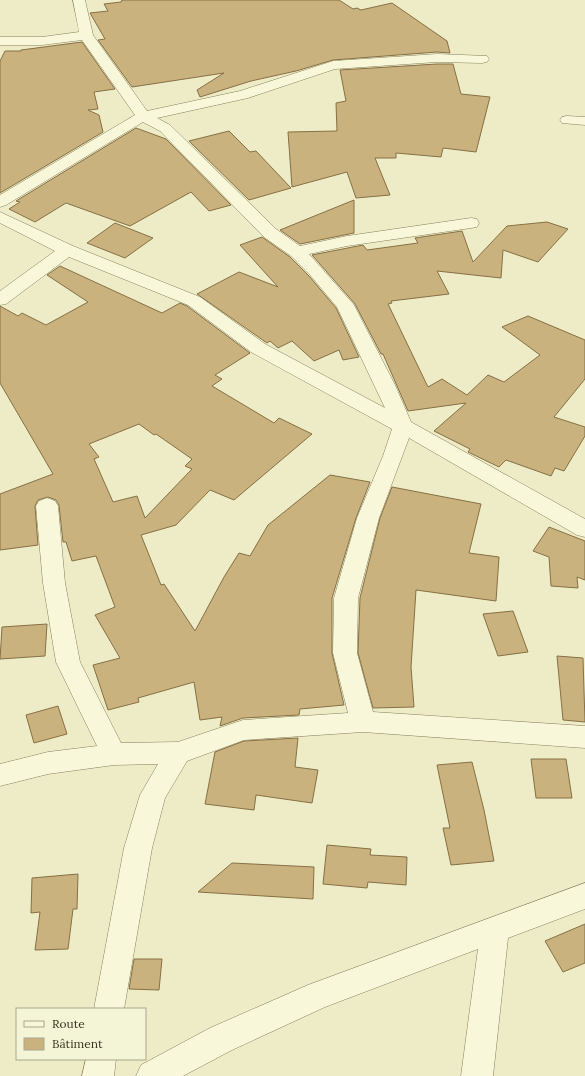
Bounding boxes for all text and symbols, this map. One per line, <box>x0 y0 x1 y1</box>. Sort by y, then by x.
legend <box>16 1008 146 1060</box>
text: Route <box>52 1016 85 1031</box>
text: Bâtiment <box>52 1036 103 1051</box>

